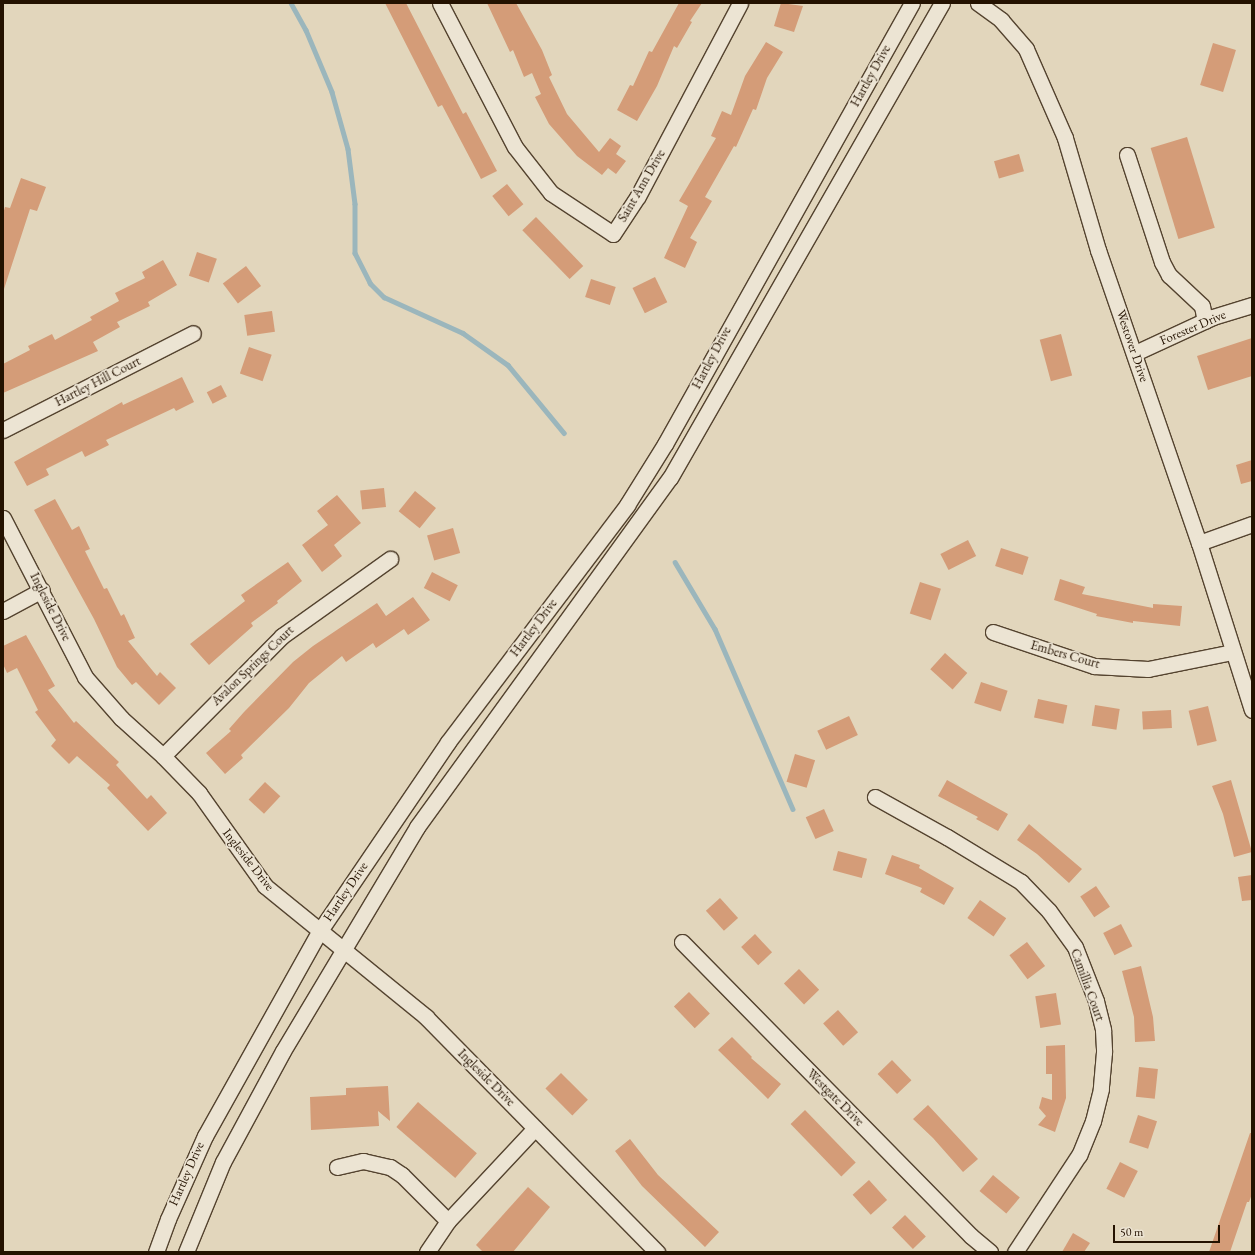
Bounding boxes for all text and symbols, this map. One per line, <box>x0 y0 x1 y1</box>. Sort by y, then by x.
street label: Hartley Drive <box>848 42 894 110</box>
street label: Saint Ann Drive <box>615 147 669 225</box>
street label: Forester Drive <box>1158 307 1228 349</box>
street label: Westover Drive <box>1112 308 1152 384</box>
street label: Hartley Drive <box>689 324 735 392</box>
street label: Hartley Hill Court <box>53 354 143 410</box>
street label: Ingleside Drive <box>26 570 74 644</box>
street label: Hartley Drive <box>507 596 561 660</box>
street label: Avalon Springs Court <box>209 623 297 709</box>
street label: Embers Court <box>1029 638 1101 672</box>
street label: Ingleside Drive <box>219 826 277 894</box>
street label: Hartley Drive <box>320 859 372 925</box>
street label: Camillia Court <box>1067 947 1107 1023</box>
street label: Ingleside Drive <box>454 1046 518 1110</box>
street label: Westgate Drive <box>803 1066 867 1130</box>
street label: Hartley Drive <box>166 1140 208 1208</box>
scale bar <box>1115 1217 1222 1243</box>
text: 50 m <box>1120 1224 1143 1240</box>

